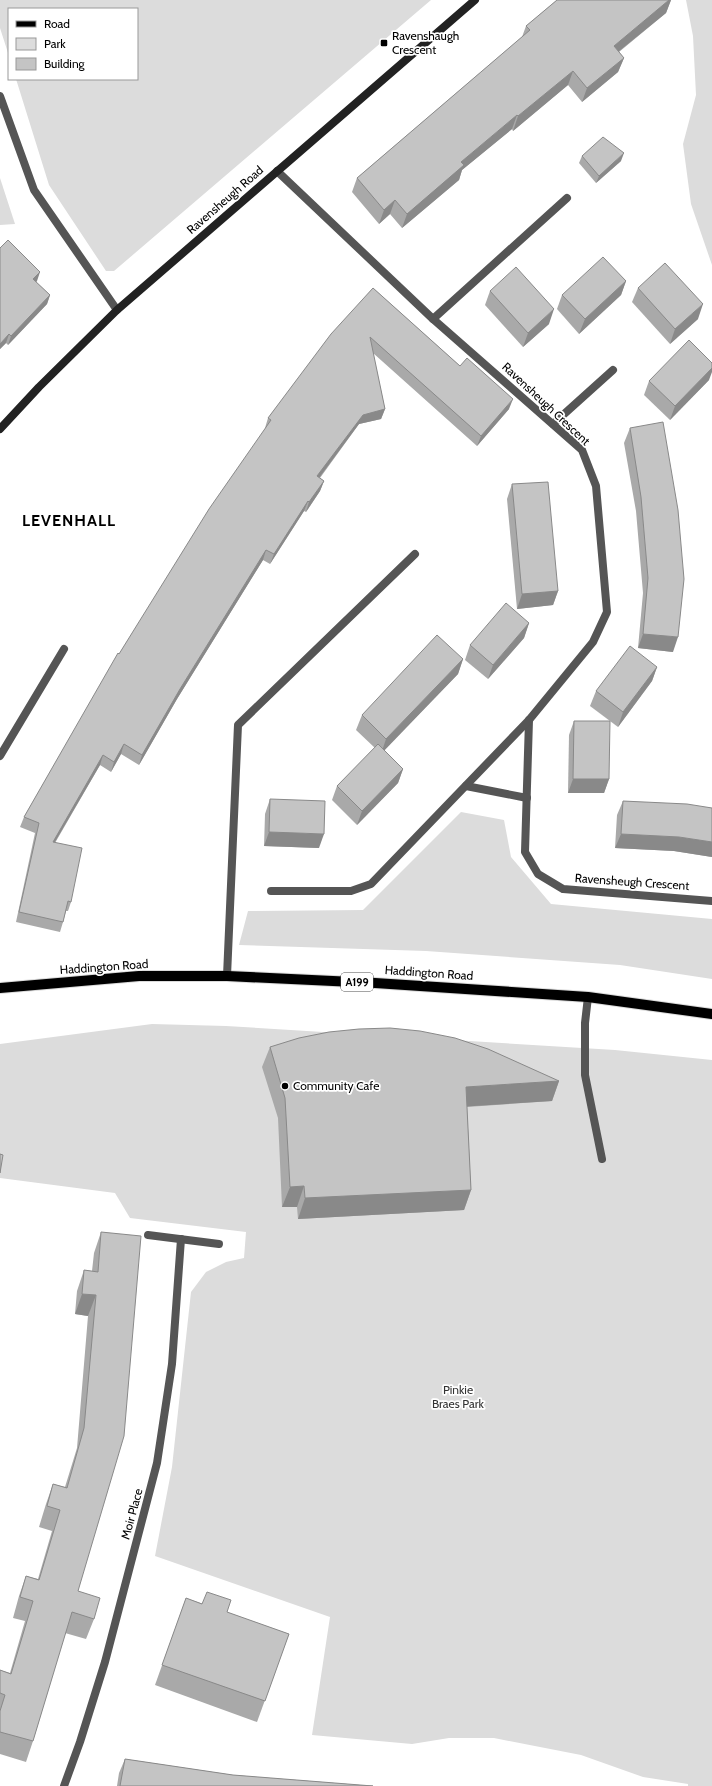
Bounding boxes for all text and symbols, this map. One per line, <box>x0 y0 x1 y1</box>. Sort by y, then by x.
legend <box>8 8 138 80</box>
text: Road <box>44 16 70 31</box>
place label: Ravenshaugh Crescent <box>392 28 459 57</box>
text: Park <box>44 36 66 51</box>
marker: Ravenshaugh Crescent <box>379 38 389 48</box>
text: Building <box>44 56 86 71</box>
street label: Ravensheugh Road <box>183 162 266 237</box>
street label: Ravensheugh Crescent <box>499 359 593 448</box>
district label: LEVENHALL <box>22 511 116 530</box>
street label: Ravensheugh Crescent <box>574 870 690 893</box>
street label: Haddington Road <box>59 956 149 977</box>
street label: Haddington Road <box>384 962 474 983</box>
road number: A199 <box>341 973 373 991</box>
place label: Community Cafe <box>293 1078 379 1093</box>
marker: Community Cafe <box>280 1081 290 1091</box>
park label: Pinkie Braes Park <box>432 1382 485 1411</box>
street label: Moir Place <box>118 1487 146 1541</box>

